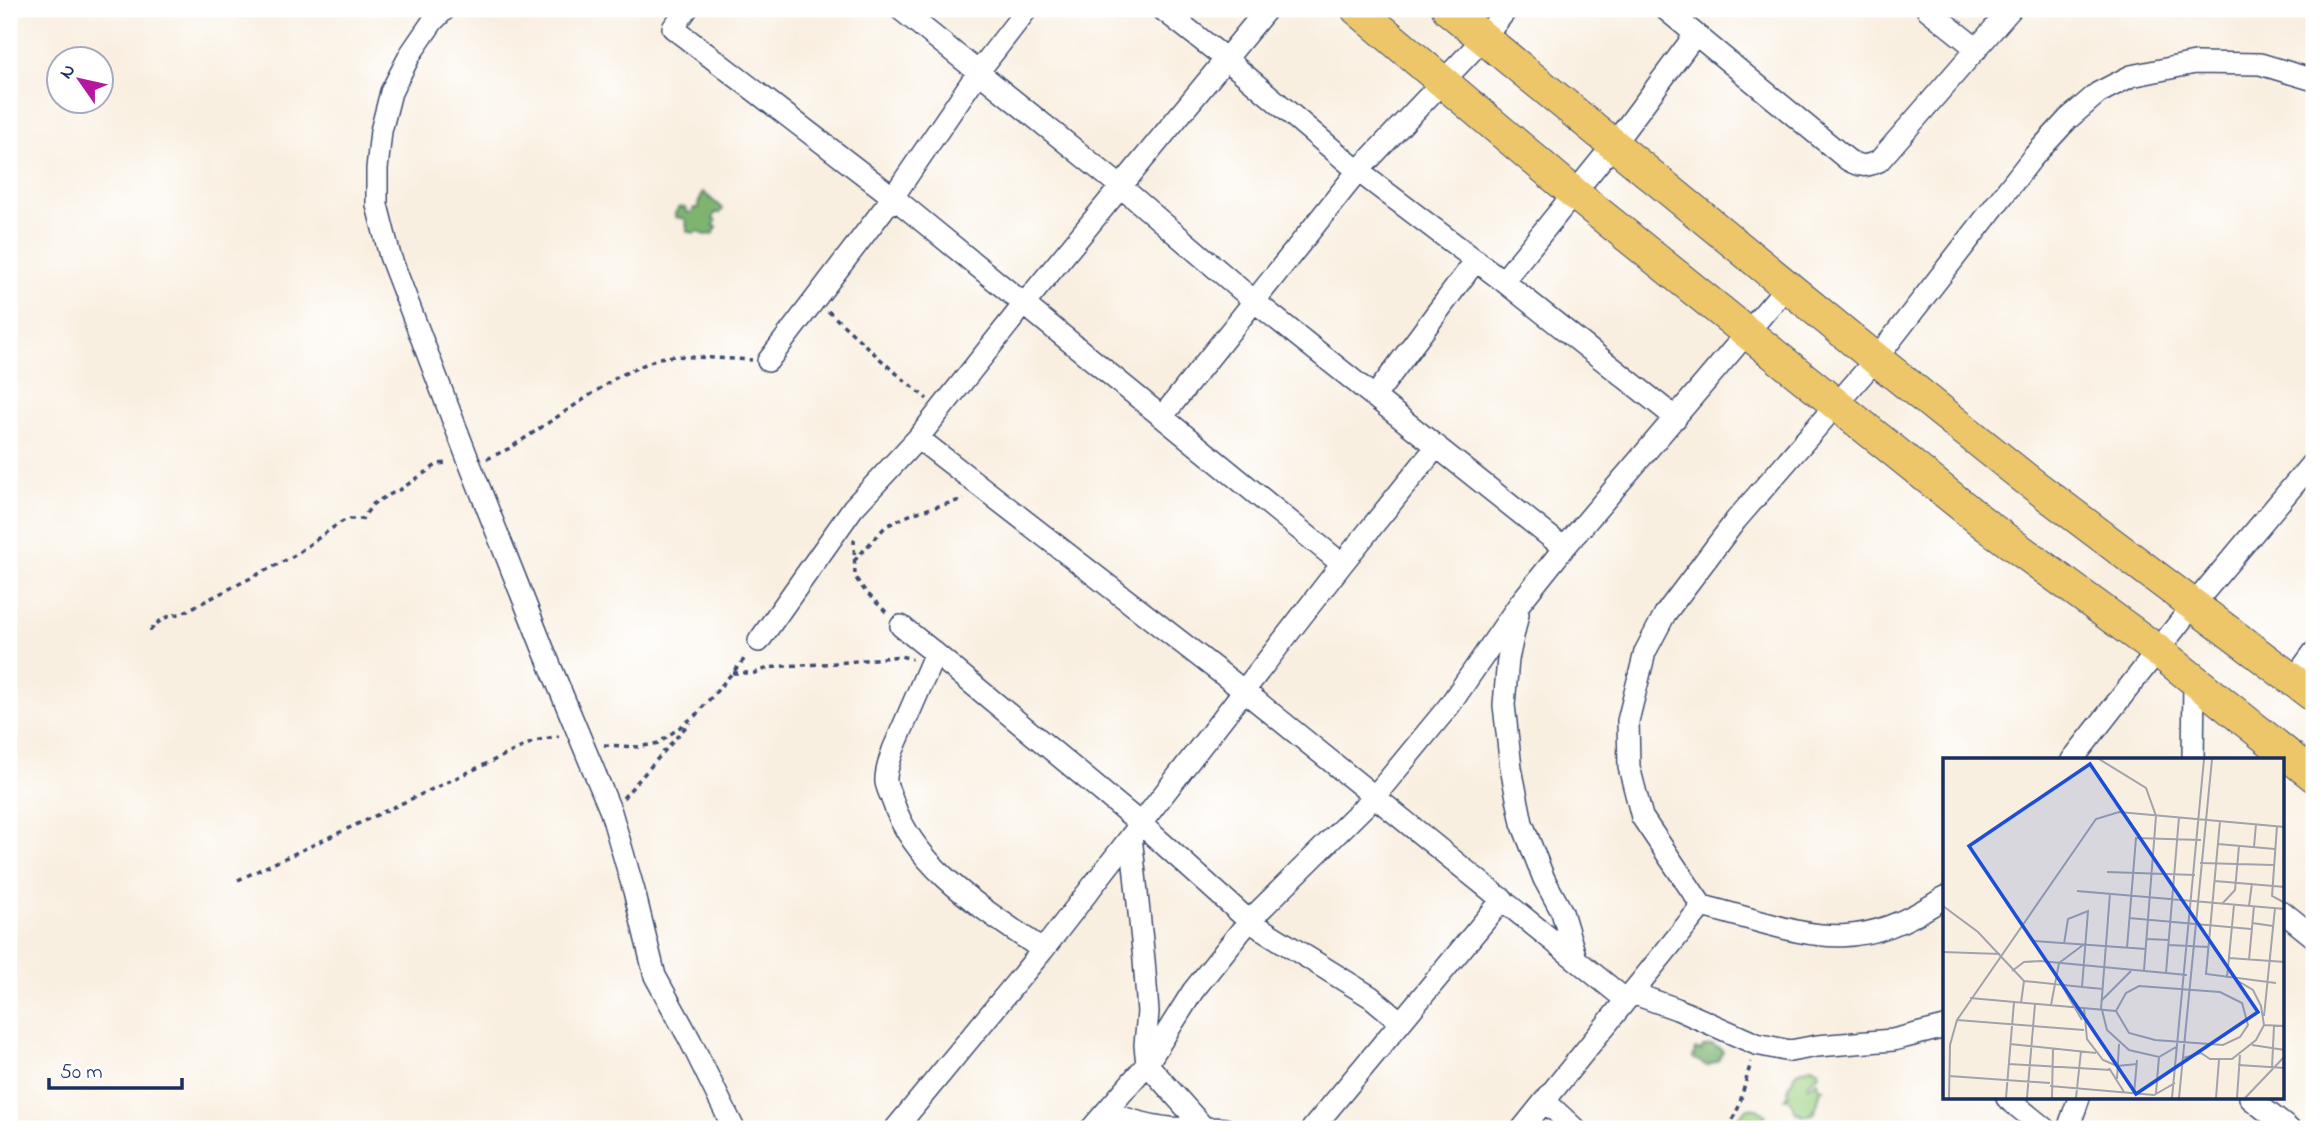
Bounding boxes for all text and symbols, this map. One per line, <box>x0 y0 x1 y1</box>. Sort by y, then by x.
north arrow <box>46 46 116 116</box>
text: N <box>53 59 83 85</box>
inset map <box>1943 758 2284 1100</box>
scale bar <box>49 1047 182 1091</box>
text: 50 m <box>60 1058 103 1088</box>

